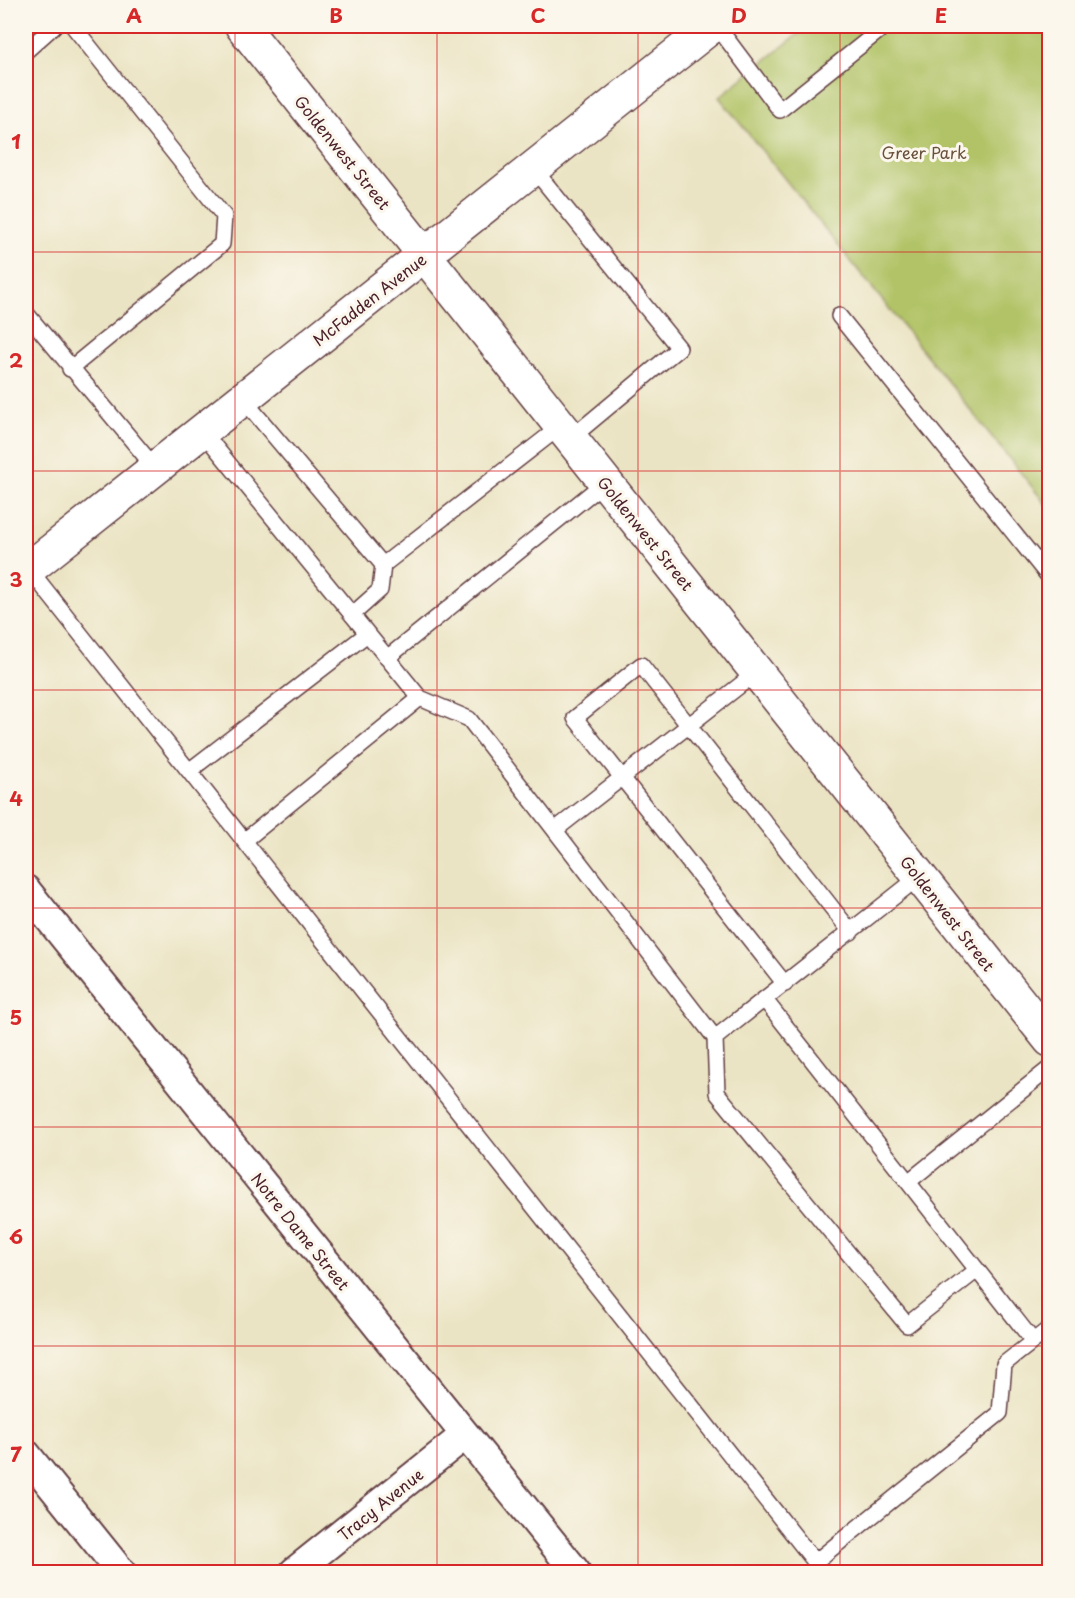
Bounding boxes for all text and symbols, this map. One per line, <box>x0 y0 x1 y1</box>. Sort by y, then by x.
text: A <box>126 0 142 30</box>
text: B <box>329 0 343 30</box>
text: C <box>530 0 546 30</box>
text: D <box>731 0 747 30</box>
text: E <box>935 0 947 30</box>
street label: Goldenwest Street <box>289 90 397 215</box>
text: 1 <box>11 126 21 156</box>
park label: Greer Park <box>881 140 967 164</box>
street label: McFadden Avenue <box>307 247 431 351</box>
text: 2 <box>9 345 23 375</box>
street label: Goldenwest Street <box>592 471 700 596</box>
text: 3 <box>9 564 23 594</box>
text: 4 <box>9 783 23 813</box>
street label: Goldenwest Street <box>895 850 1001 976</box>
text: 5 <box>10 1002 22 1032</box>
street label: Notre Dame Street <box>246 1167 356 1295</box>
text: 6 <box>9 1221 23 1251</box>
text: 7 <box>10 1439 22 1469</box>
street label: Tracy Avenue <box>332 1462 428 1546</box>

